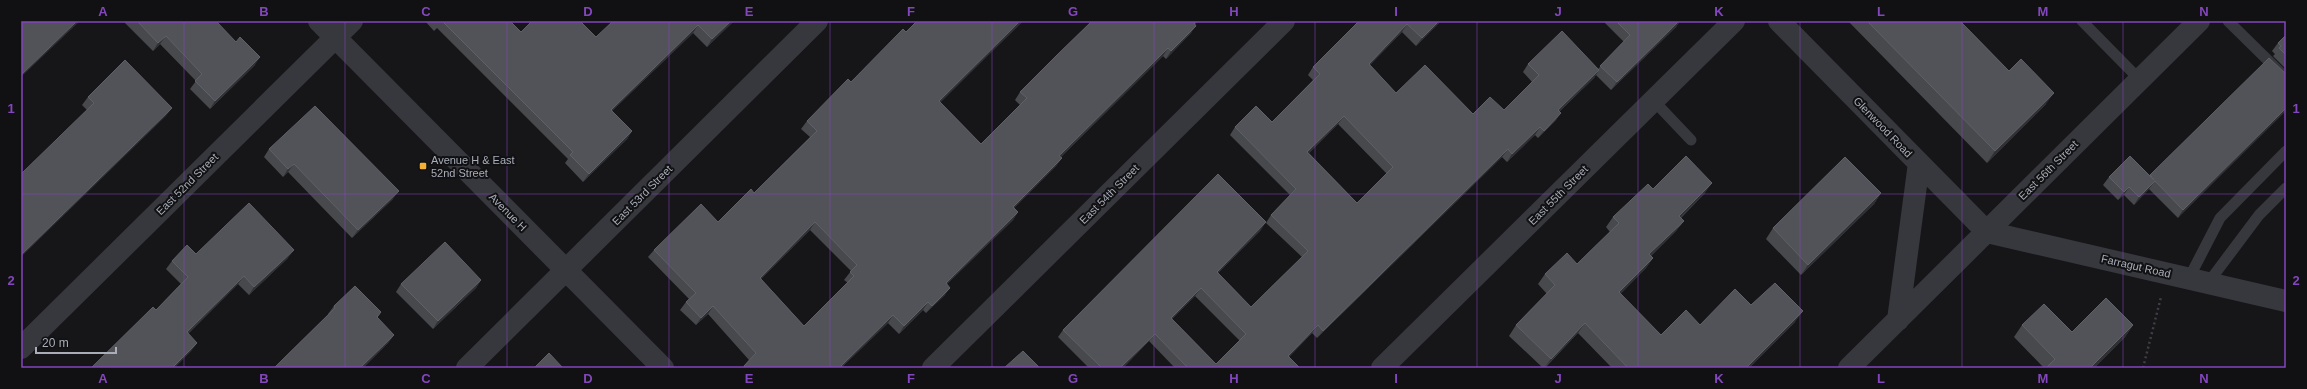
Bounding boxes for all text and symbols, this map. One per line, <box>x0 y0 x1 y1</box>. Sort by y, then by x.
text: A <box>98 4 108 19</box>
text: B <box>259 4 269 19</box>
text: C <box>421 4 431 19</box>
text: D <box>583 4 593 19</box>
text: E <box>745 4 754 19</box>
text: F <box>907 4 915 19</box>
text: G <box>1068 4 1078 19</box>
text: H <box>1229 4 1239 19</box>
text: I <box>1394 4 1398 19</box>
text: J <box>1554 4 1562 19</box>
text: K <box>1714 4 1724 19</box>
text: L <box>1877 4 1885 19</box>
text: M <box>2038 4 2048 19</box>
text: N <box>2199 4 2209 19</box>
street label: Glenwood Road <box>1851 94 1915 160</box>
text: 1 <box>7 101 15 116</box>
text: 1 <box>2292 101 2300 116</box>
street label: East 56th Street <box>2016 138 2080 202</box>
street label: East 52nd Street <box>154 151 220 217</box>
place label: Avenue H & East 52nd Street <box>431 154 515 179</box>
marker: Avenue H & East 52nd Street <box>418 161 428 171</box>
street label: East 54th Street <box>1077 162 1141 226</box>
street label: East 53rd Street <box>610 163 674 227</box>
street label: East 55th Street <box>1526 163 1590 227</box>
street label: Avenue H <box>487 191 529 233</box>
street label: Farragut Road <box>2100 252 2172 280</box>
text: 2 <box>7 273 15 288</box>
text: 2 <box>2292 273 2300 288</box>
scale bar <box>36 329 116 355</box>
text: 20 m <box>42 336 69 350</box>
text: A <box>98 371 108 386</box>
text: B <box>259 371 269 386</box>
text: C <box>421 371 431 386</box>
text: D <box>583 371 593 386</box>
text: E <box>745 371 754 386</box>
text: F <box>907 371 915 386</box>
text: G <box>1068 371 1078 386</box>
text: H <box>1229 371 1239 386</box>
text: I <box>1394 371 1398 386</box>
text: J <box>1554 371 1562 386</box>
text: K <box>1714 371 1724 386</box>
text: L <box>1877 371 1885 386</box>
text: M <box>2038 371 2048 386</box>
text: N <box>2199 371 2209 386</box>

